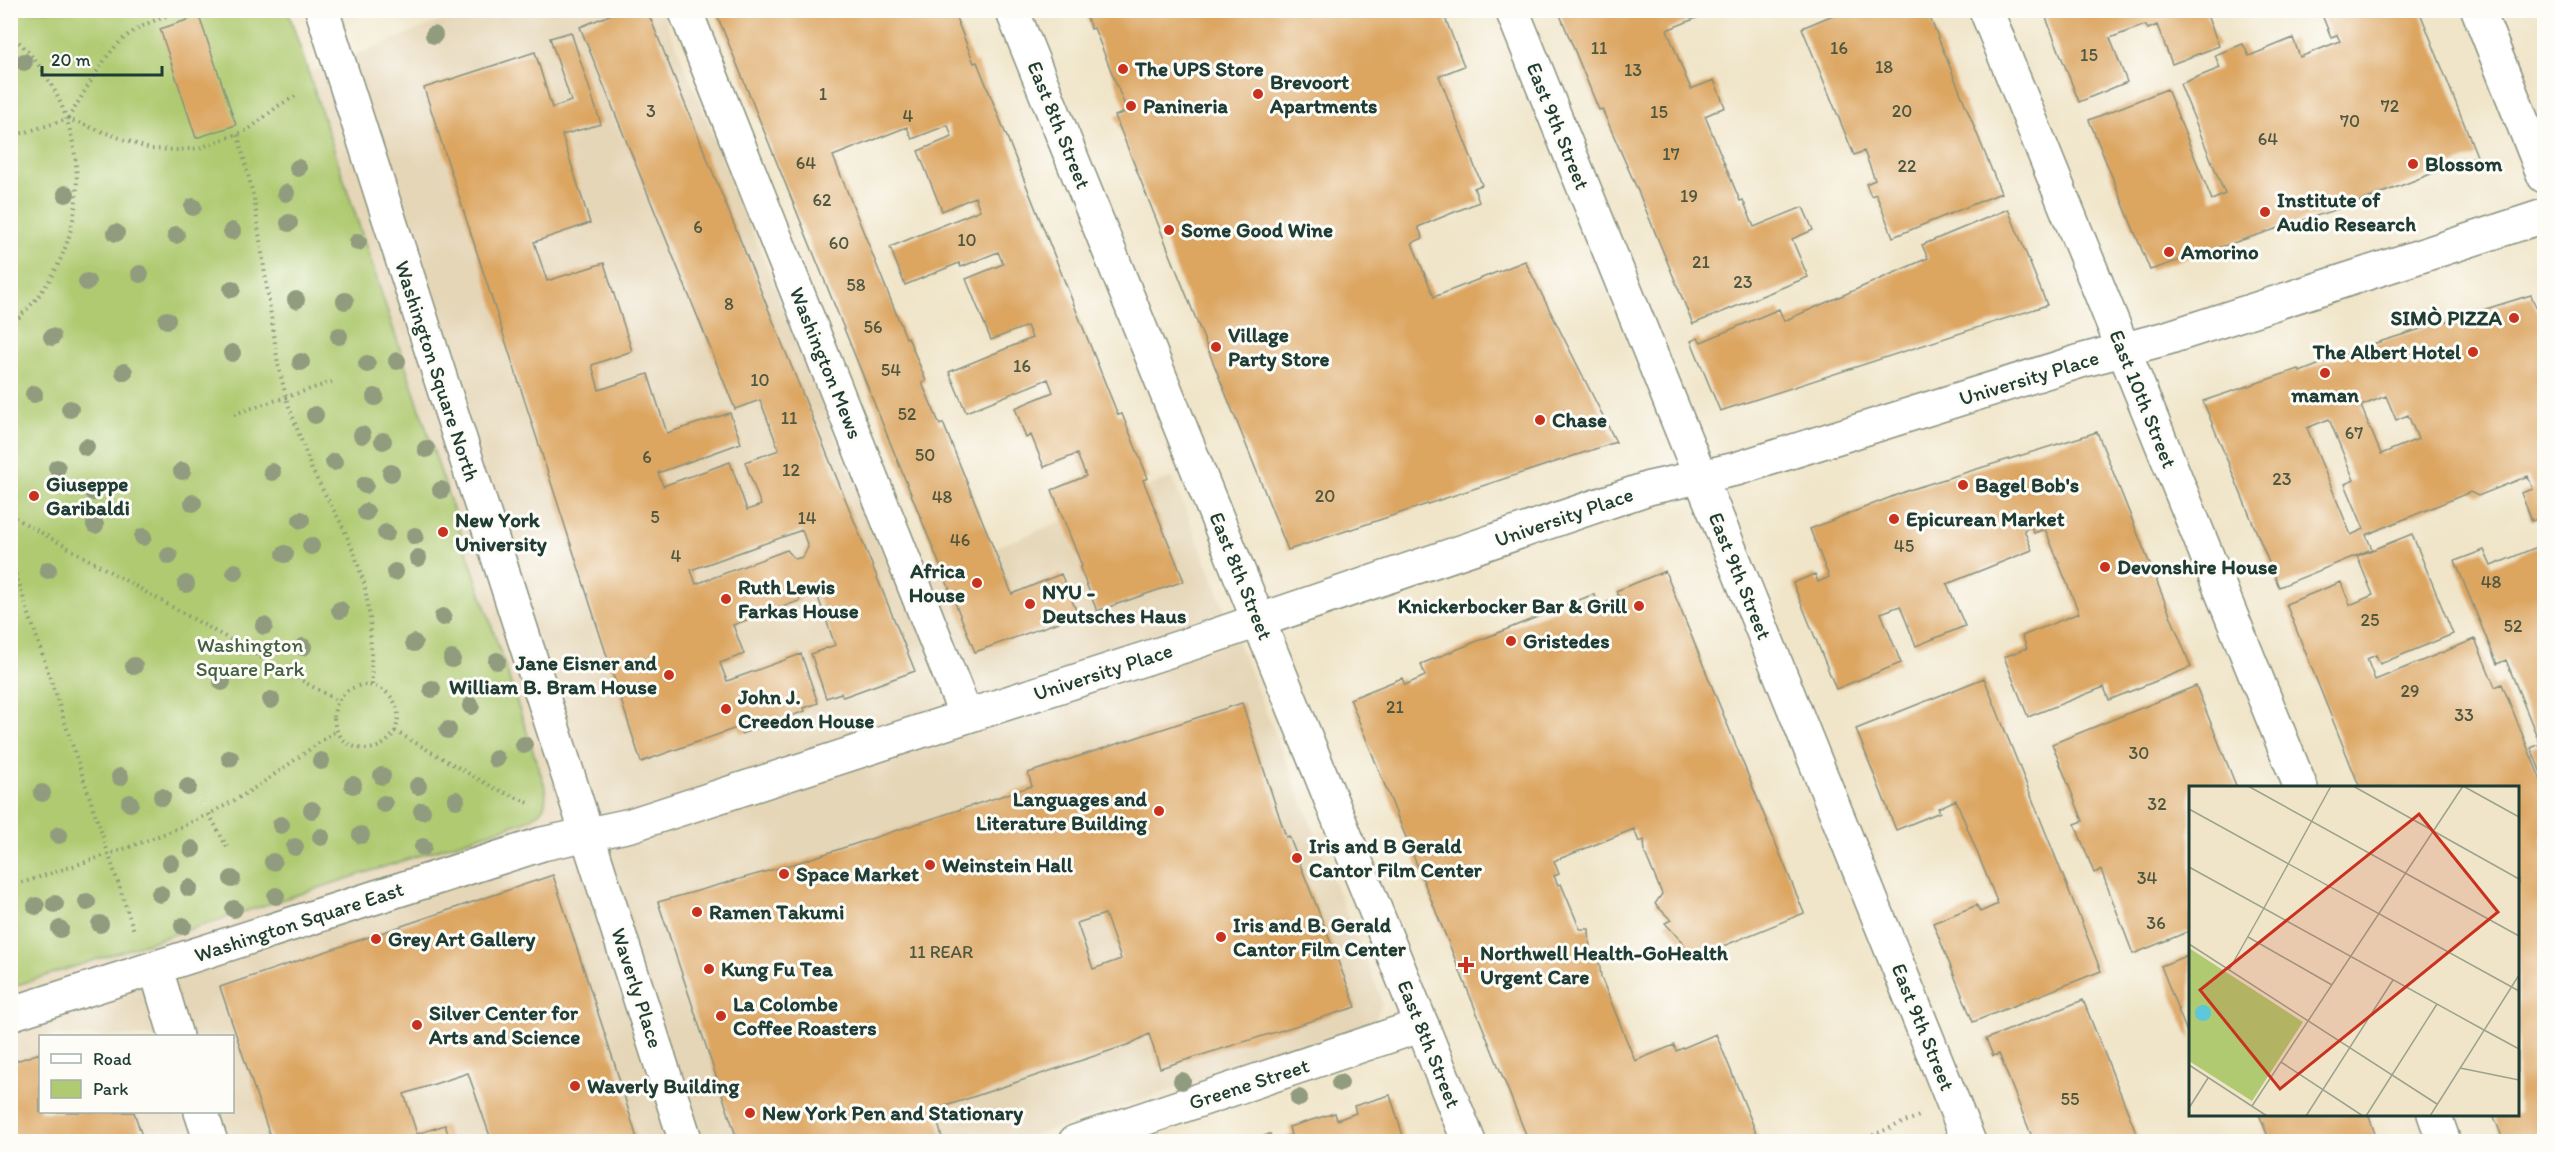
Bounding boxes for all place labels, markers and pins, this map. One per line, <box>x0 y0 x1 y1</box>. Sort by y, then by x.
place label: The UPS Store <box>1134 56 1264 81</box>
marker: The UPS Store <box>1116 62 1130 76</box>
place label: Brevoort Apartments <box>1269 69 1377 119</box>
marker: Brevoort Apartments <box>1251 87 1265 101</box>
place label: Panineria <box>1143 93 1229 118</box>
marker: Panineria <box>1124 99 1138 113</box>
place label: Blossom <box>2425 151 2503 176</box>
marker: Blossom <box>2406 157 2420 171</box>
place label: Institute of Audio Research <box>2276 187 2416 236</box>
marker: Institute of Audio Research <box>2258 205 2272 219</box>
place label: Some Good Wine <box>1181 217 1333 242</box>
marker: Some Good Wine <box>1162 223 1176 237</box>
place label: Amorino <box>2180 239 2259 264</box>
marker: Amorino <box>2162 245 2176 259</box>
place label: SIMÒ PIZZA <box>2390 305 2503 330</box>
marker: SIMÒ PIZZA <box>2507 311 2521 325</box>
place label: Village Party Store <box>1228 322 1329 372</box>
place label: The Albert Hotel <box>2312 339 2462 364</box>
marker: Village Party Store <box>1209 340 1223 354</box>
marker: The Albert Hotel <box>2466 345 2480 359</box>
marker: maman <box>2318 366 2332 380</box>
place label: maman <box>2290 382 2359 407</box>
place label: Chase <box>1552 407 1607 432</box>
marker: Chase <box>1533 413 1547 427</box>
place label: Giuseppe Garibaldi <box>46 471 130 520</box>
place label: Bagel Bob's <box>1975 472 2079 498</box>
marker: Bagel Bob's <box>1956 478 1970 492</box>
marker: Giuseppe Garibaldi <box>27 489 41 503</box>
place label: Epicurean Market <box>1906 506 2065 532</box>
place label: New York University <box>455 507 548 557</box>
marker: Epicurean Market <box>1887 512 1901 526</box>
marker: New York University <box>436 525 450 539</box>
place label: Devonshire House <box>2117 554 2278 579</box>
place label: Africa House <box>909 558 966 607</box>
marker: Devonshire House <box>2098 560 2112 574</box>
place label: Ruth Lewis Farkas House <box>738 574 859 623</box>
marker: Africa House <box>970 576 984 590</box>
place label: NYU - Deutsches Haus <box>1042 579 1186 628</box>
marker: Ruth Lewis Farkas House <box>719 592 733 606</box>
place label: Knickerbocker Bar & Grill <box>1398 593 1628 618</box>
marker: NYU - Deutsches Haus <box>1023 597 1037 611</box>
marker: Knickerbocker Bar & Grill <box>1632 599 1646 613</box>
place label: Gristedes <box>1523 628 1609 653</box>
marker: Gristedes <box>1504 634 1518 648</box>
place label: Jane Eisner and William B. Bram House <box>449 650 658 699</box>
marker: Jane Eisner and William B. Bram House <box>662 668 676 682</box>
place label: John J. Creedon House <box>737 684 874 733</box>
marker: John J. Creedon House <box>719 702 733 716</box>
place label: Languages and Literature Building <box>976 786 1148 836</box>
marker: Languages and Literature Building <box>1152 804 1166 818</box>
place label: Iris and B Gerald Cantor Film Center <box>1309 833 1483 882</box>
marker: Iris and B Gerald Cantor Film Center <box>1290 851 1304 865</box>
place label: Weinstein Hall <box>942 852 1074 877</box>
marker: Weinstein Hall <box>923 858 937 872</box>
place label: Space Market <box>796 861 919 887</box>
marker: Space Market <box>777 867 791 881</box>
place label: Ramen Takumi <box>709 899 844 924</box>
marker: Ramen Takumi <box>690 905 704 919</box>
place label: Iris and B. Gerald Cantor Film Center <box>1233 912 1407 961</box>
place label: Grey Art Gallery <box>388 926 535 952</box>
marker: Iris and B. Gerald Cantor Film Center <box>1214 930 1228 944</box>
marker: Grey Art Gallery <box>369 932 383 946</box>
place label: Northwell Health-GoHealth Urgent Care <box>1480 940 1729 990</box>
place label: Kung Fu Tea <box>721 956 834 982</box>
marker: Northwell Health-GoHealth Urgent Care <box>1457 956 1475 974</box>
marker: Kung Fu Tea <box>702 962 716 976</box>
place label: La Colombe Coffee Roasters <box>733 991 876 1040</box>
place label: Silver Center for Arts and Science <box>428 1000 580 1049</box>
marker: La Colombe Coffee Roasters <box>714 1009 728 1023</box>
marker: Silver Center for Arts and Science <box>410 1018 424 1032</box>
place label: Waverly Building <box>587 1073 739 1099</box>
marker: Waverly Building <box>568 1079 582 1093</box>
place label: New York Pen and Stationary <box>762 1100 1023 1126</box>
marker: New York Pen and Stationary <box>743 1106 757 1120</box>

